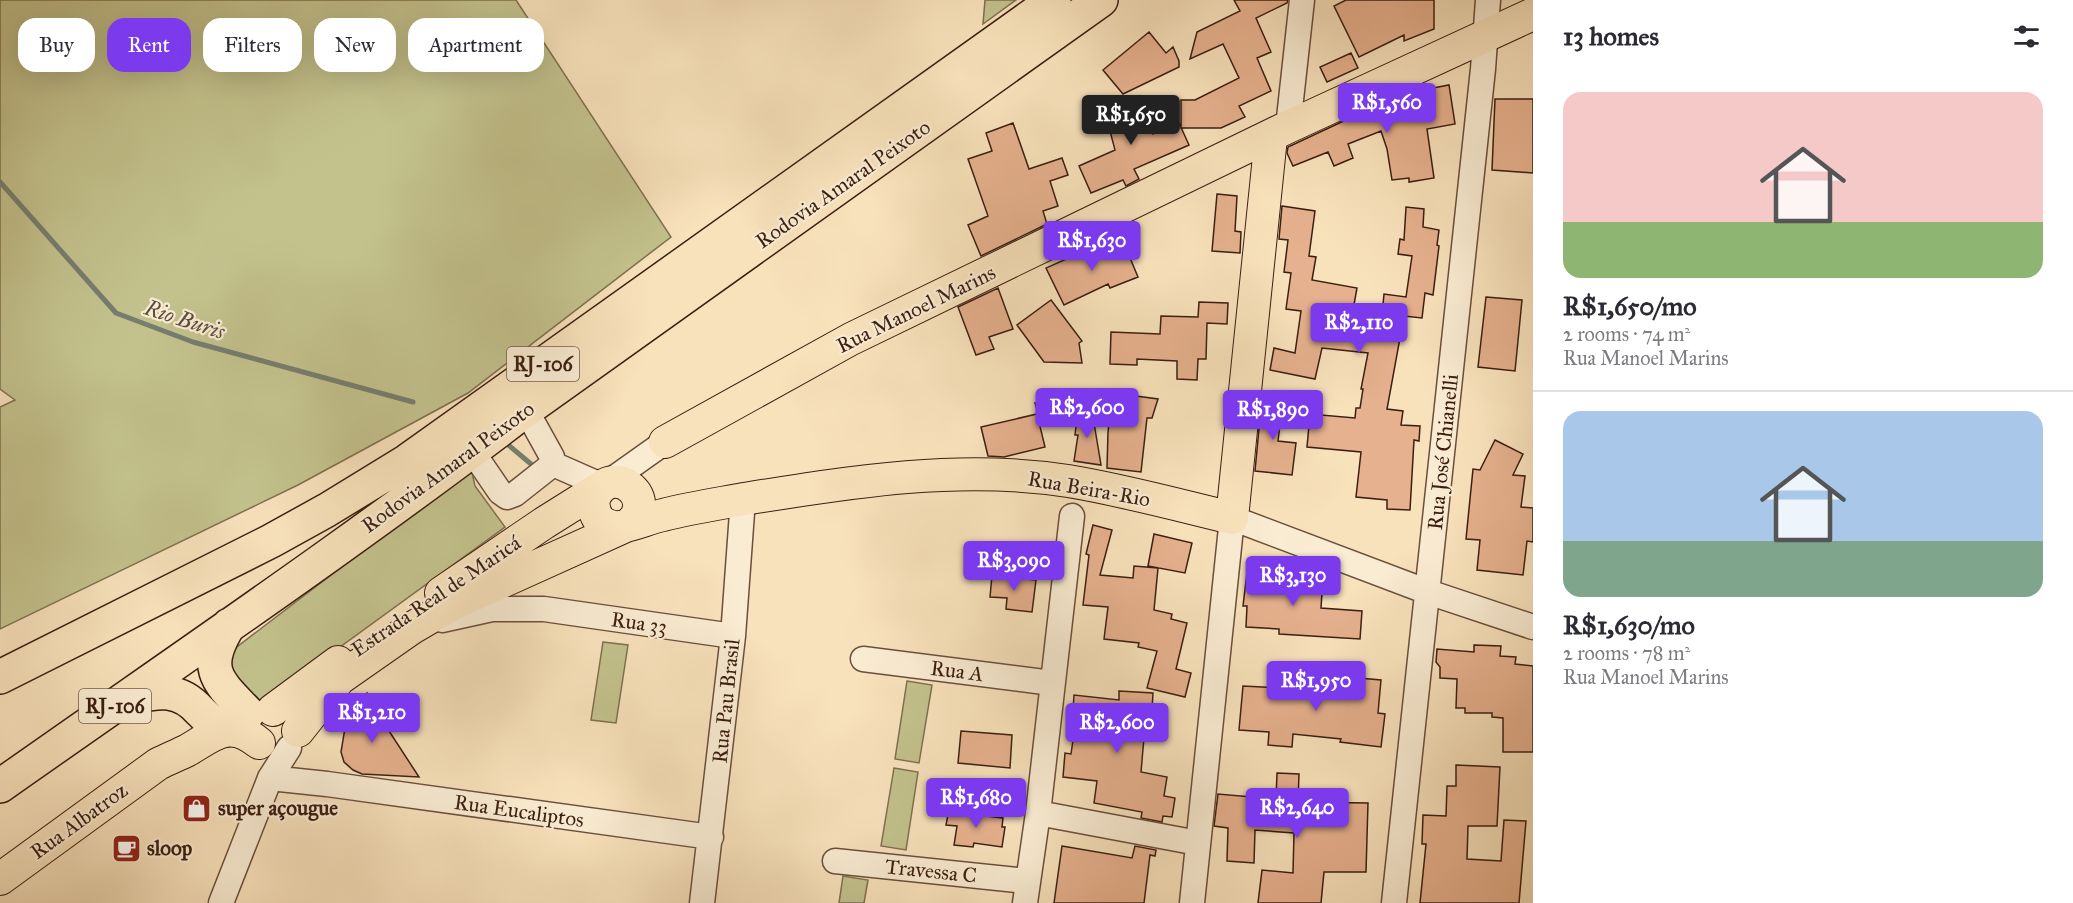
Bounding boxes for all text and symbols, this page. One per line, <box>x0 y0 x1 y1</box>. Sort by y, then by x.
chip: Buy <box>18 18 95 72</box>
chip: Rent <box>107 18 191 72</box>
chip: Filters <box>203 18 302 72</box>
chip: New <box>314 18 396 72</box>
chip: Apartment <box>408 18 544 72</box>
text: 13 homes <box>1563 20 1659 52</box>
icon: filters <box>2010 20 2043 53</box>
pin: R$1,560 <box>1332 83 1442 134</box>
text: R$1,560 <box>1352 90 1422 114</box>
pin: R$1,650 <box>1076 95 1186 146</box>
text: R$1,650 <box>1096 102 1166 126</box>
street label: Rodovia Amaral Peixoto <box>751 114 936 254</box>
icon: home <box>1749 131 1857 239</box>
pin: R$1,630 <box>1037 221 1147 272</box>
text: R$1,630 <box>1057 228 1127 252</box>
street label: Rua Manoel Marins <box>832 259 1000 359</box>
text: R$1,650/mo <box>1563 290 1696 322</box>
water label: Rio Buris <box>140 294 229 345</box>
pin: R$2,110 <box>1304 303 1414 354</box>
text: R$2,110 <box>1325 310 1393 334</box>
text: 2 rooms · 74 m² <box>1563 322 1690 346</box>
text: Rua Manoel Marins <box>1563 346 1729 370</box>
road number: RJ-106 <box>507 347 579 381</box>
street label: Rua José Chianelli <box>1422 372 1464 531</box>
pin: R$2,600 <box>1032 388 1142 439</box>
pin: R$1,890 <box>1218 390 1328 441</box>
street label: Rodovia Amaral Peixoto <box>356 395 540 538</box>
text: R$2,600 <box>1049 395 1125 419</box>
text: R$1,890 <box>1237 397 1309 421</box>
icon: home <box>1749 450 1857 558</box>
street label: Rua Beira-Rio <box>1026 465 1153 513</box>
street label: Estrada Real de Maricá <box>346 530 526 662</box>
pin: R$3,090 <box>959 541 1069 592</box>
text: R$3,090 <box>977 548 1051 572</box>
pin: R$3,130 <box>1238 556 1348 607</box>
text: R$3,130 <box>1260 563 1326 587</box>
street label: Rua 33 <box>609 606 669 640</box>
text: R$1,630/mo <box>1563 609 1695 641</box>
street label: Rua Pau Brasil <box>707 637 745 765</box>
text: 2 rooms · 78 m² <box>1563 641 1690 665</box>
street label: Rua A <box>929 655 985 687</box>
pin: R$1,950 <box>1261 661 1371 712</box>
text: Rua Manoel Marins <box>1563 665 1729 689</box>
text: R$1,950 <box>1281 668 1351 692</box>
road number: RJ-106 <box>79 689 151 723</box>
pin: R$1,210 <box>317 693 427 744</box>
text: R$1,210 <box>338 700 406 724</box>
pin: R$2,600 <box>1062 703 1172 754</box>
text: R$2,600 <box>1079 710 1155 734</box>
street label: Rua Albatroz <box>25 777 133 865</box>
pin: R$1,680 <box>921 778 1031 829</box>
text: R$1,680 <box>940 785 1012 809</box>
pin: R$2,640 <box>1242 788 1352 839</box>
street label: Rua Eucaliptos <box>452 789 586 833</box>
shop icon: super açougue <box>181 792 213 824</box>
place label: super açougue <box>218 795 338 821</box>
text: R$2,640 <box>1260 795 1334 819</box>
cafe icon: sloop <box>110 832 142 864</box>
place label: sloop <box>147 835 193 861</box>
street label: Travessa C <box>884 853 978 889</box>

